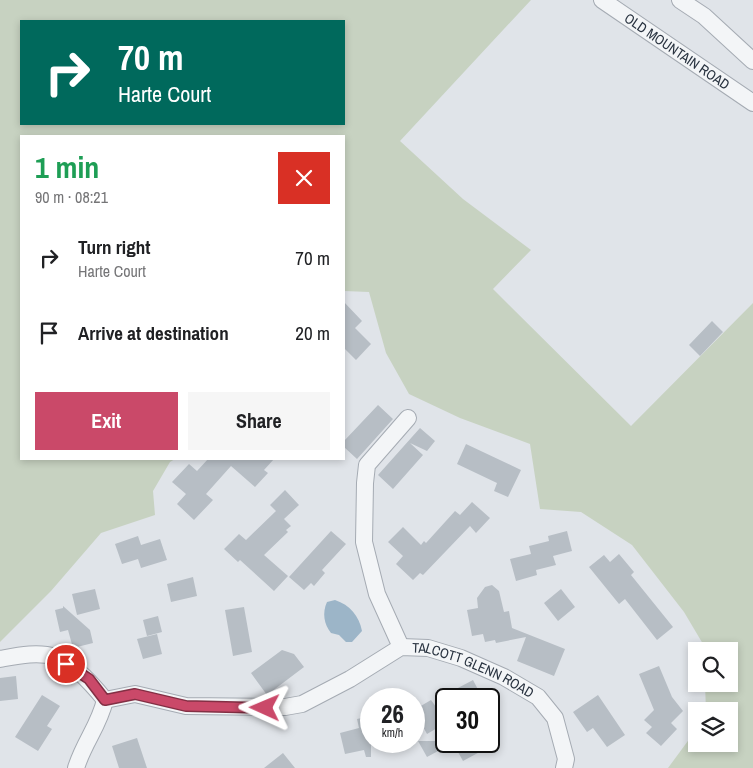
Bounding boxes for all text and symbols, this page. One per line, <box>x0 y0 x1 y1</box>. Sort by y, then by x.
street label: OLD MOUNTAIN ROAD <box>621 9 733 94</box>
text: 70 m <box>118 34 183 81</box>
icon: right <box>35 40 100 105</box>
text: Harte Court <box>118 79 211 109</box>
text: 1 min <box>35 147 99 187</box>
button: close <box>278 152 330 204</box>
text: 90 m · 08:21 <box>35 186 108 208</box>
text: Turn right <box>78 234 150 260</box>
icon: right <box>35 244 63 272</box>
text: 70 m <box>295 245 330 271</box>
text: Harte Court <box>78 260 146 282</box>
icon: arrive <box>35 319 63 347</box>
text: Arrive at destination <box>78 320 229 346</box>
text: 20 m <box>295 320 330 346</box>
button: Exit <box>35 392 178 450</box>
button: Share <box>188 392 330 450</box>
street label: TALCOTT GLENN ROAD <box>412 638 537 702</box>
map controls <box>688 642 738 752</box>
button: search <box>688 642 738 692</box>
pin <box>45 643 87 685</box>
icon: arrive <box>52 650 80 678</box>
position arrow <box>238 681 290 733</box>
speed limit sign: 30 <box>435 688 500 753</box>
text: 26 <box>381 697 404 731</box>
button: layers <box>688 702 738 752</box>
text: km/h <box>382 725 403 741</box>

